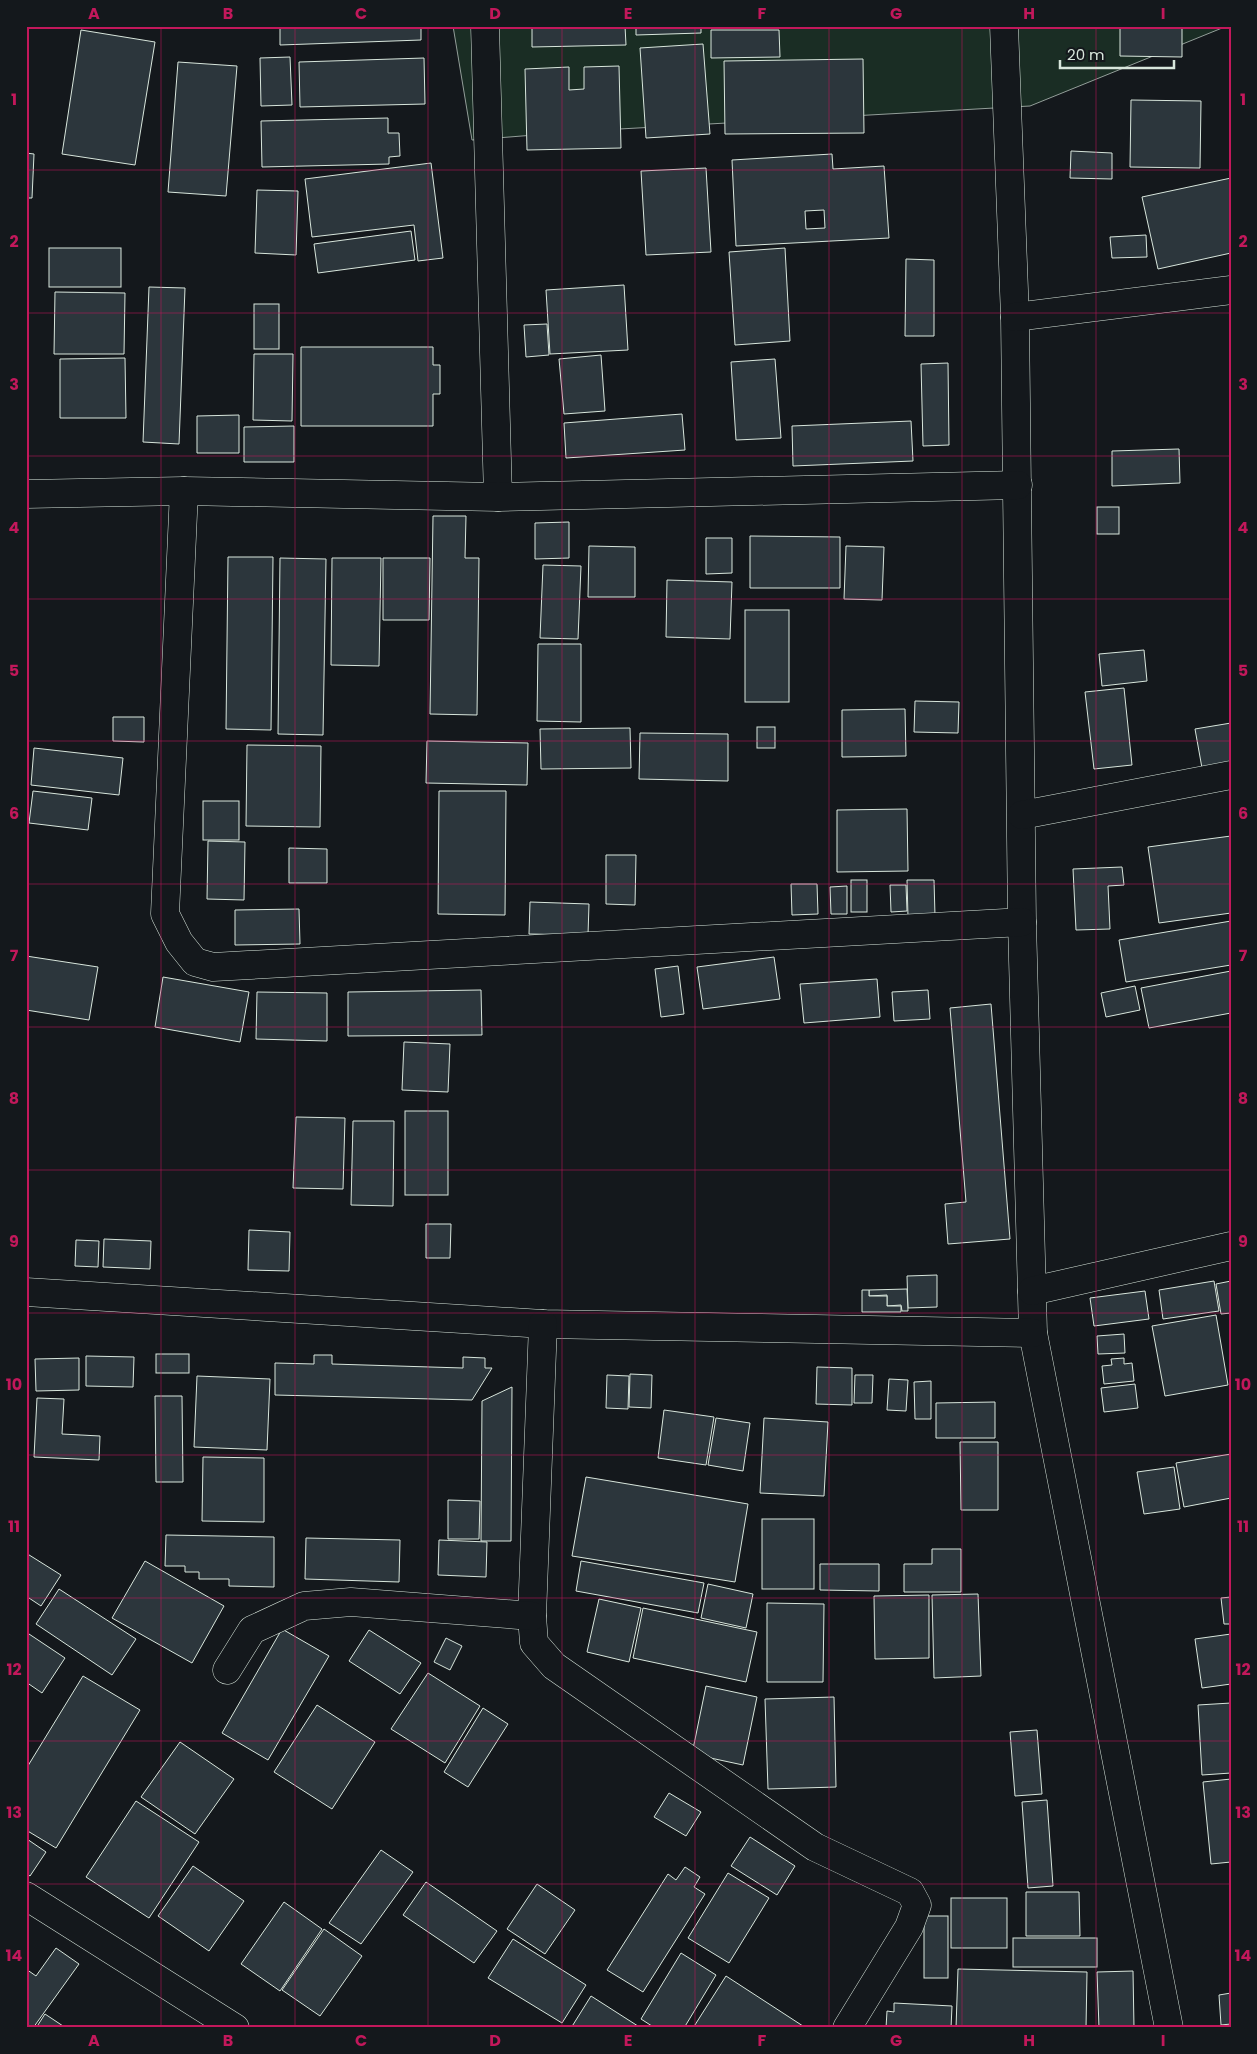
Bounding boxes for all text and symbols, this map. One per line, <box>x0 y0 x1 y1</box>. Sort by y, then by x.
text: A <box>88 2 100 25</box>
text: B <box>223 2 233 25</box>
text: C <box>355 2 367 25</box>
text: D <box>489 2 501 25</box>
text: E <box>624 2 632 25</box>
text: F <box>758 2 767 25</box>
text: G <box>890 2 902 25</box>
text: H <box>1023 2 1035 25</box>
text: I <box>1161 2 1165 25</box>
scale bar <box>1060 38 1173 70</box>
text: 20 m <box>1067 44 1105 65</box>
text: 1 <box>11 88 17 111</box>
text: 1 <box>1240 88 1246 111</box>
text: 2 <box>9 230 19 253</box>
text: 2 <box>1238 230 1248 253</box>
text: 3 <box>9 373 19 396</box>
text: 3 <box>1238 373 1248 396</box>
text: 4 <box>9 516 20 539</box>
text: 4 <box>1238 516 1249 539</box>
text: 5 <box>9 659 19 682</box>
text: 5 <box>1238 659 1248 682</box>
text: 6 <box>9 802 19 825</box>
text: 6 <box>1238 802 1248 825</box>
text: 7 <box>10 944 19 967</box>
text: 7 <box>1239 944 1248 967</box>
text: 8 <box>9 1087 19 1110</box>
text: 8 <box>1238 1087 1248 1110</box>
text: 9 <box>9 1230 19 1253</box>
text: 9 <box>1238 1230 1248 1253</box>
text: 10 <box>6 1373 22 1396</box>
text: 10 <box>1235 1373 1251 1396</box>
text: 11 <box>8 1515 20 1538</box>
text: 11 <box>1237 1515 1249 1538</box>
text: 12 <box>6 1658 22 1681</box>
text: 12 <box>1235 1658 1251 1681</box>
text: 13 <box>6 1801 22 1824</box>
text: 13 <box>1235 1801 1251 1824</box>
text: 14 <box>6 1944 23 1967</box>
text: 14 <box>1235 1944 1252 1967</box>
text: A <box>88 2029 100 2052</box>
text: B <box>223 2029 233 2052</box>
text: C <box>355 2029 367 2052</box>
text: D <box>489 2029 501 2052</box>
text: E <box>624 2029 632 2052</box>
text: F <box>758 2029 767 2052</box>
text: G <box>890 2029 902 2052</box>
text: H <box>1023 2029 1035 2052</box>
text: I <box>1161 2029 1165 2052</box>

